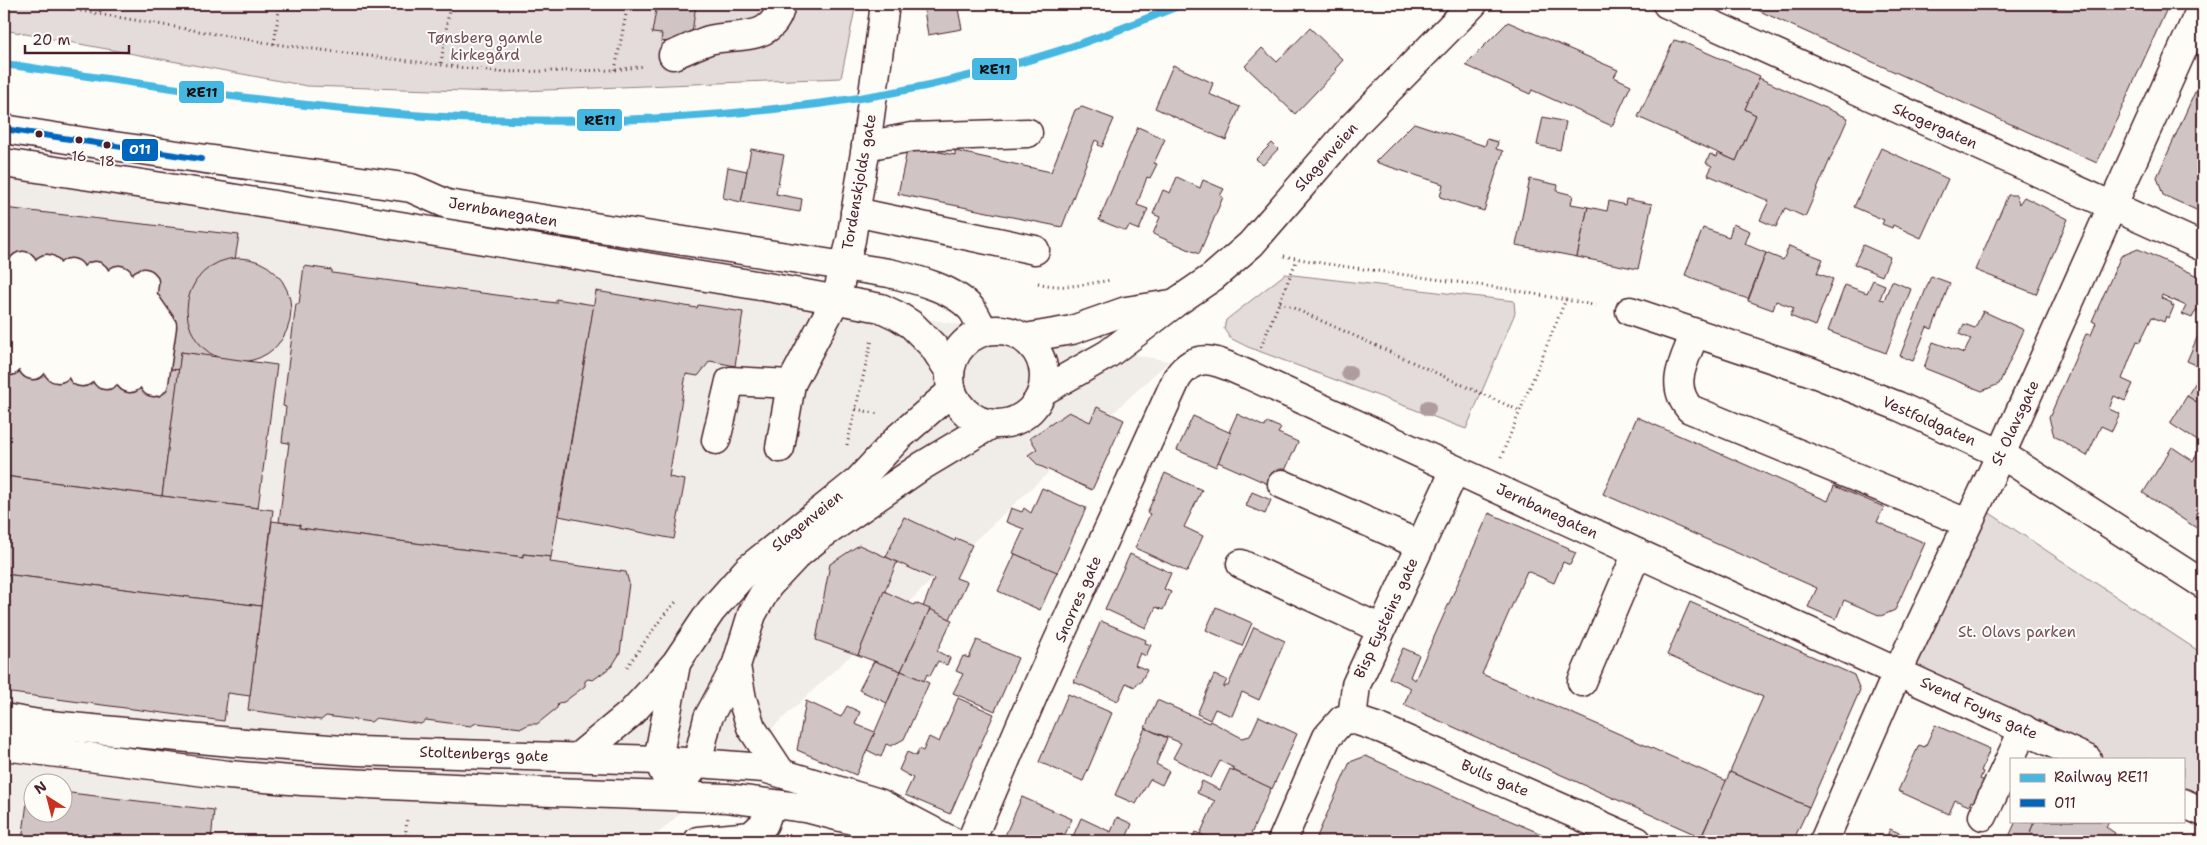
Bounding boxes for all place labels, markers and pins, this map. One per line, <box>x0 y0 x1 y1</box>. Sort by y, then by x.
unlabelled marker <box>34 129 44 139</box>
marker: 16 <box>74 135 84 145</box>
marker: 18 <box>102 140 112 150</box>
place label: 16 <box>71 147 87 165</box>
place label: 18 <box>99 152 115 170</box>

